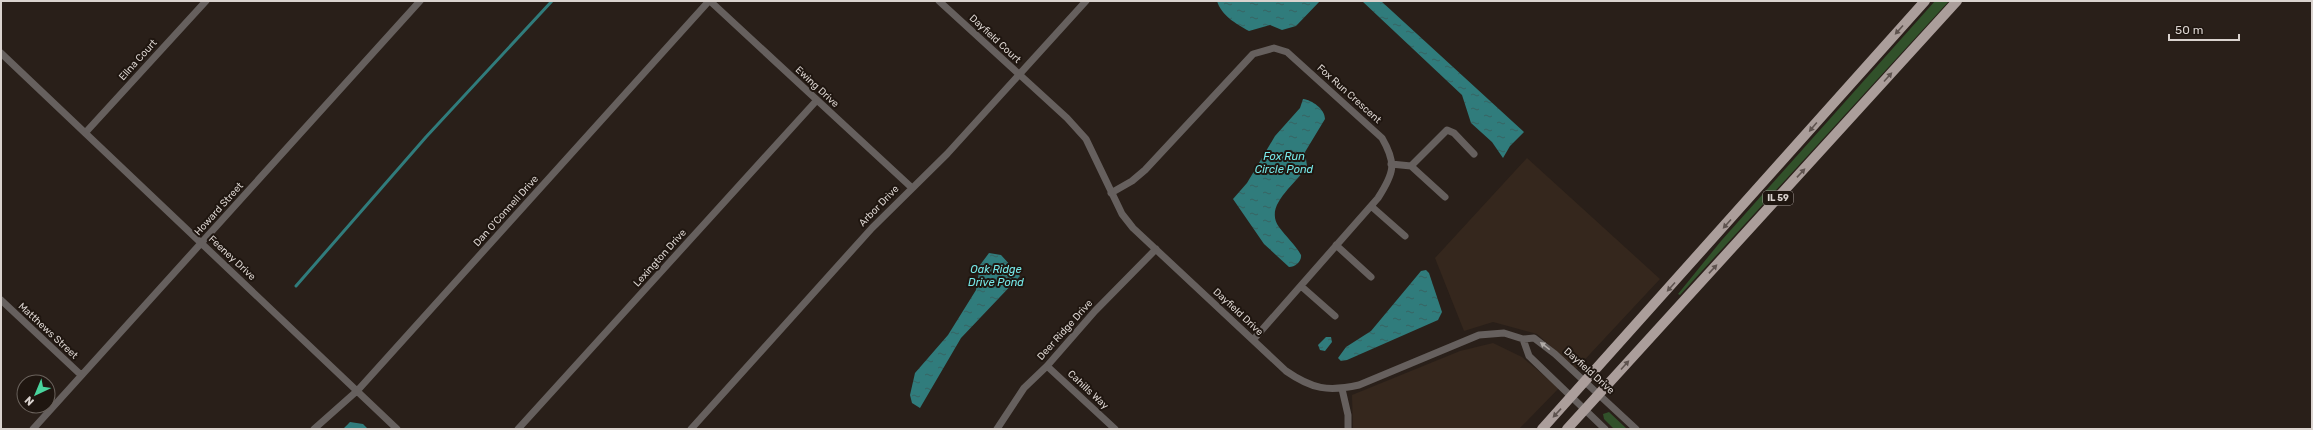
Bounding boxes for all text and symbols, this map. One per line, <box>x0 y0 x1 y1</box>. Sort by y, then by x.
street label: Dayfield Court <box>967 12 1023 66</box>
scale bar <box>2169 16 2239 42</box>
text: 50 m <box>2175 23 2203 37</box>
one-way arrow <box>1894 25 1904 35</box>
street label: Ellna Court <box>116 37 160 83</box>
street label: Fox Run Crescent <box>1314 62 1384 126</box>
street label: Ewing Drive <box>793 64 841 110</box>
one-way arrow <box>1884 72 1893 82</box>
one-way arrow <box>1808 122 1817 132</box>
water label: Fox Run Circle Pond <box>1255 150 1314 176</box>
one-way arrow <box>1796 168 1806 178</box>
street label: Dan O'Connell Drive <box>471 173 541 249</box>
street label: Howard Street <box>192 180 246 238</box>
street label: Arbor Drive <box>857 183 902 229</box>
road number: IL 59 <box>1763 191 1793 205</box>
one-way arrow <box>1722 219 1731 230</box>
street label: Lexington Drive <box>631 227 689 289</box>
street label: Feeney Drive <box>206 233 258 283</box>
water label: Oak Ridge Drive Pond <box>968 263 1024 289</box>
one-way arrow <box>1708 264 1718 274</box>
one-way arrow <box>1667 282 1676 291</box>
street label: Dayfield Drive <box>1211 286 1266 338</box>
street label: Deer Ridge Drive <box>1035 297 1096 363</box>
street label: Matthews Street <box>16 300 80 362</box>
one-way arrow <box>1540 342 1551 351</box>
street label: Dayfield Drive <box>1561 345 1617 397</box>
one-way arrow <box>1620 360 1630 370</box>
street label: Cahills Way <box>1065 368 1111 412</box>
north arrow <box>16 374 56 414</box>
text: N <box>22 393 37 408</box>
one-way arrow <box>1552 408 1562 418</box>

